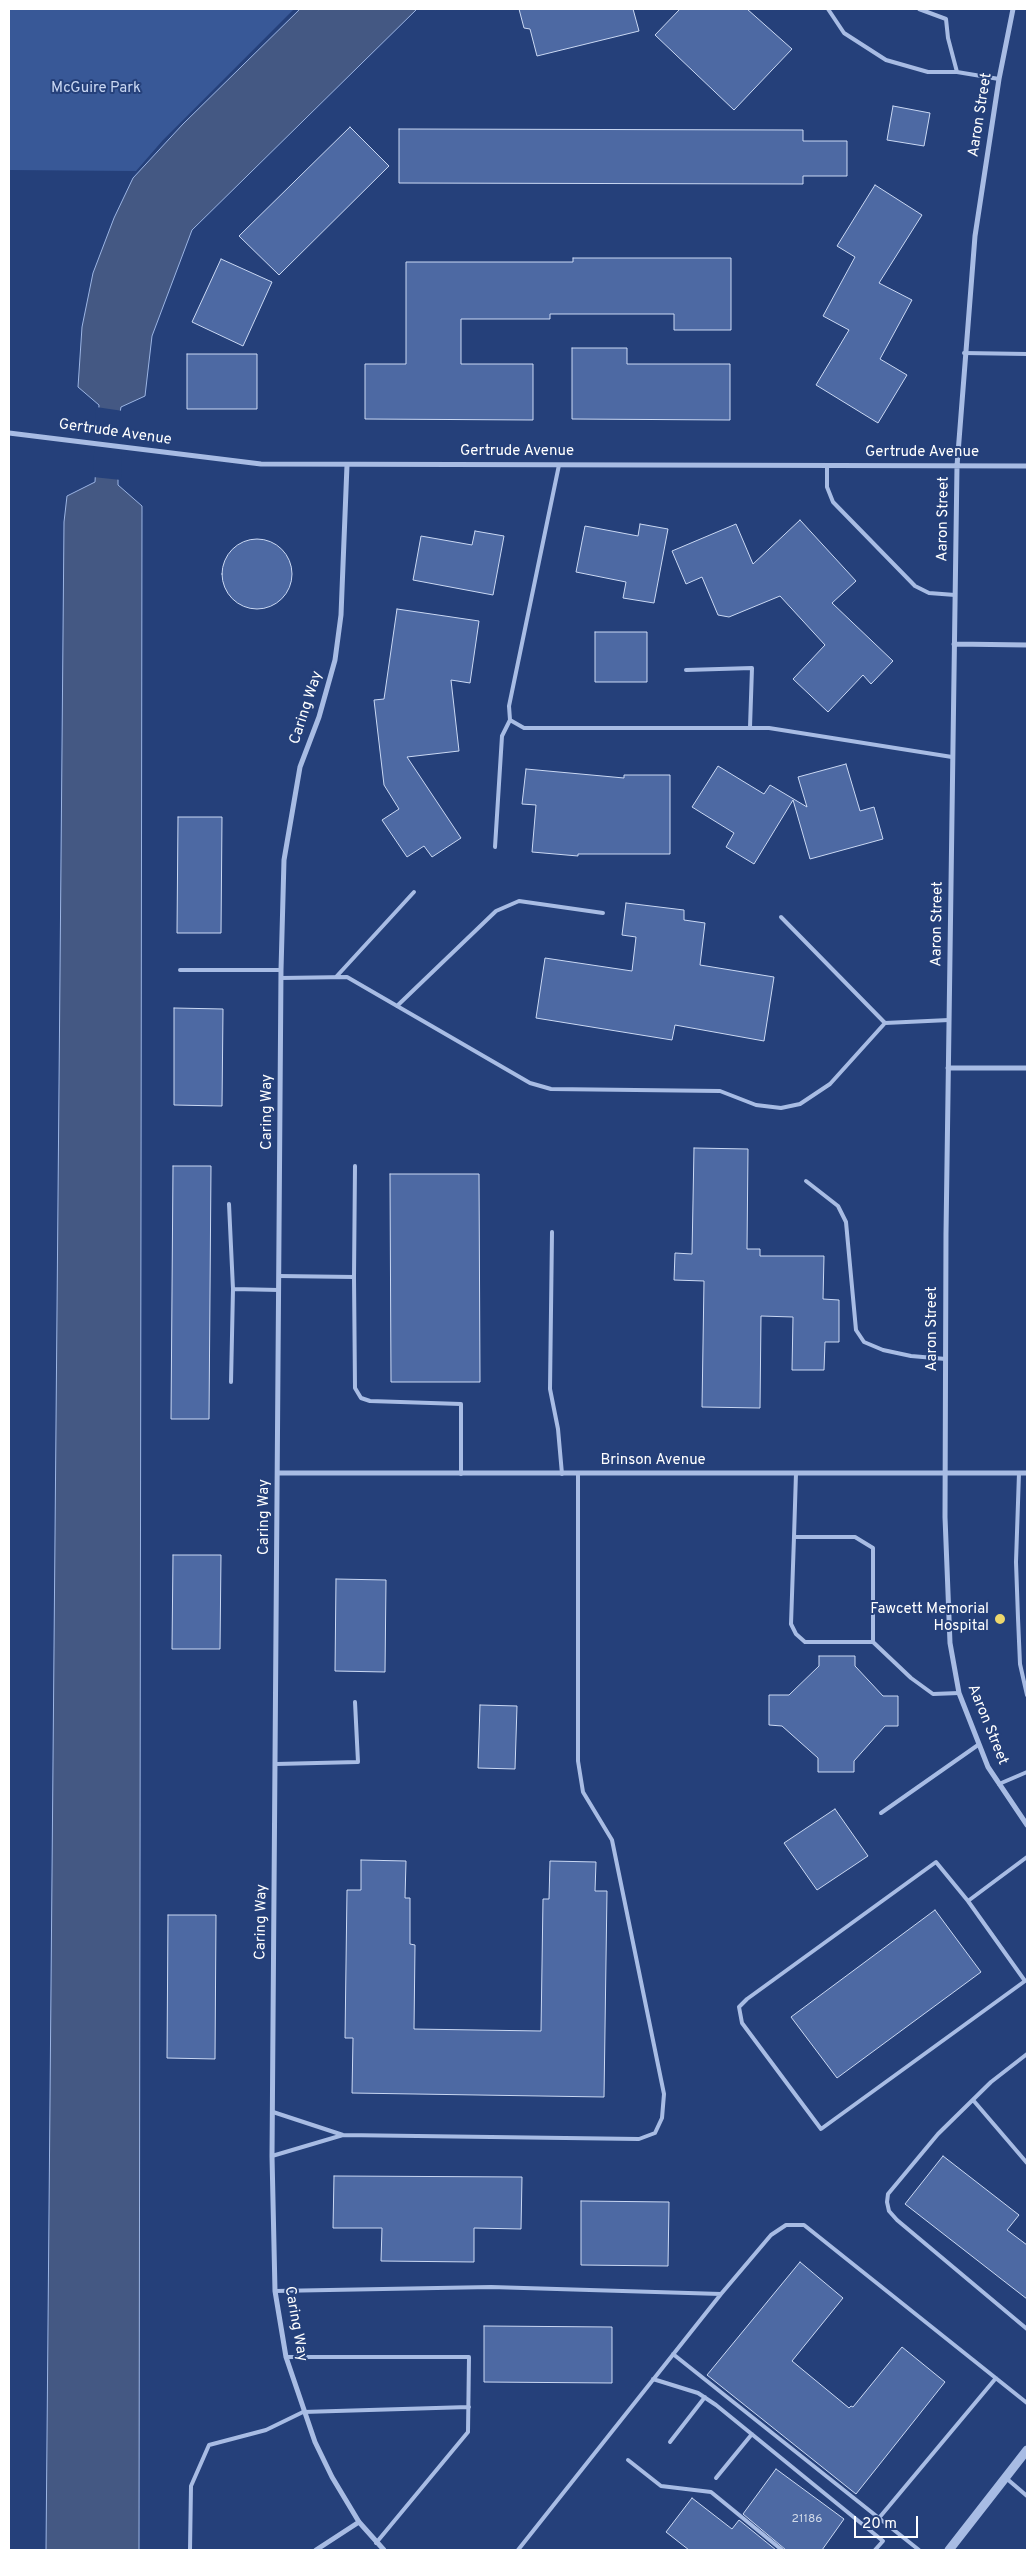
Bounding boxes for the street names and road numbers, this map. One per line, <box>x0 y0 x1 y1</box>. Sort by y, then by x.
street label: Aaron Street <box>965 71 997 159</box>
street label: Gertrude Avenue <box>57 416 173 450</box>
street label: Gertrude Avenue <box>460 443 574 461</box>
street label: Gertrude Avenue <box>865 444 979 462</box>
street label: Aaron Street <box>934 476 954 562</box>
street label: Caring Way <box>287 669 327 747</box>
street label: Aaron Street <box>928 881 948 967</box>
street label: Caring Way <box>259 1074 277 1150</box>
street label: Aaron Street <box>924 1286 942 1372</box>
street label: Brinson Avenue <box>600 1452 706 1470</box>
street label: Caring Way <box>256 1479 274 1555</box>
street label: Aaron Street <box>963 1682 1011 1768</box>
street label: Caring Way <box>252 1884 272 1960</box>
street label: Caring Way <box>280 2285 310 2363</box>

